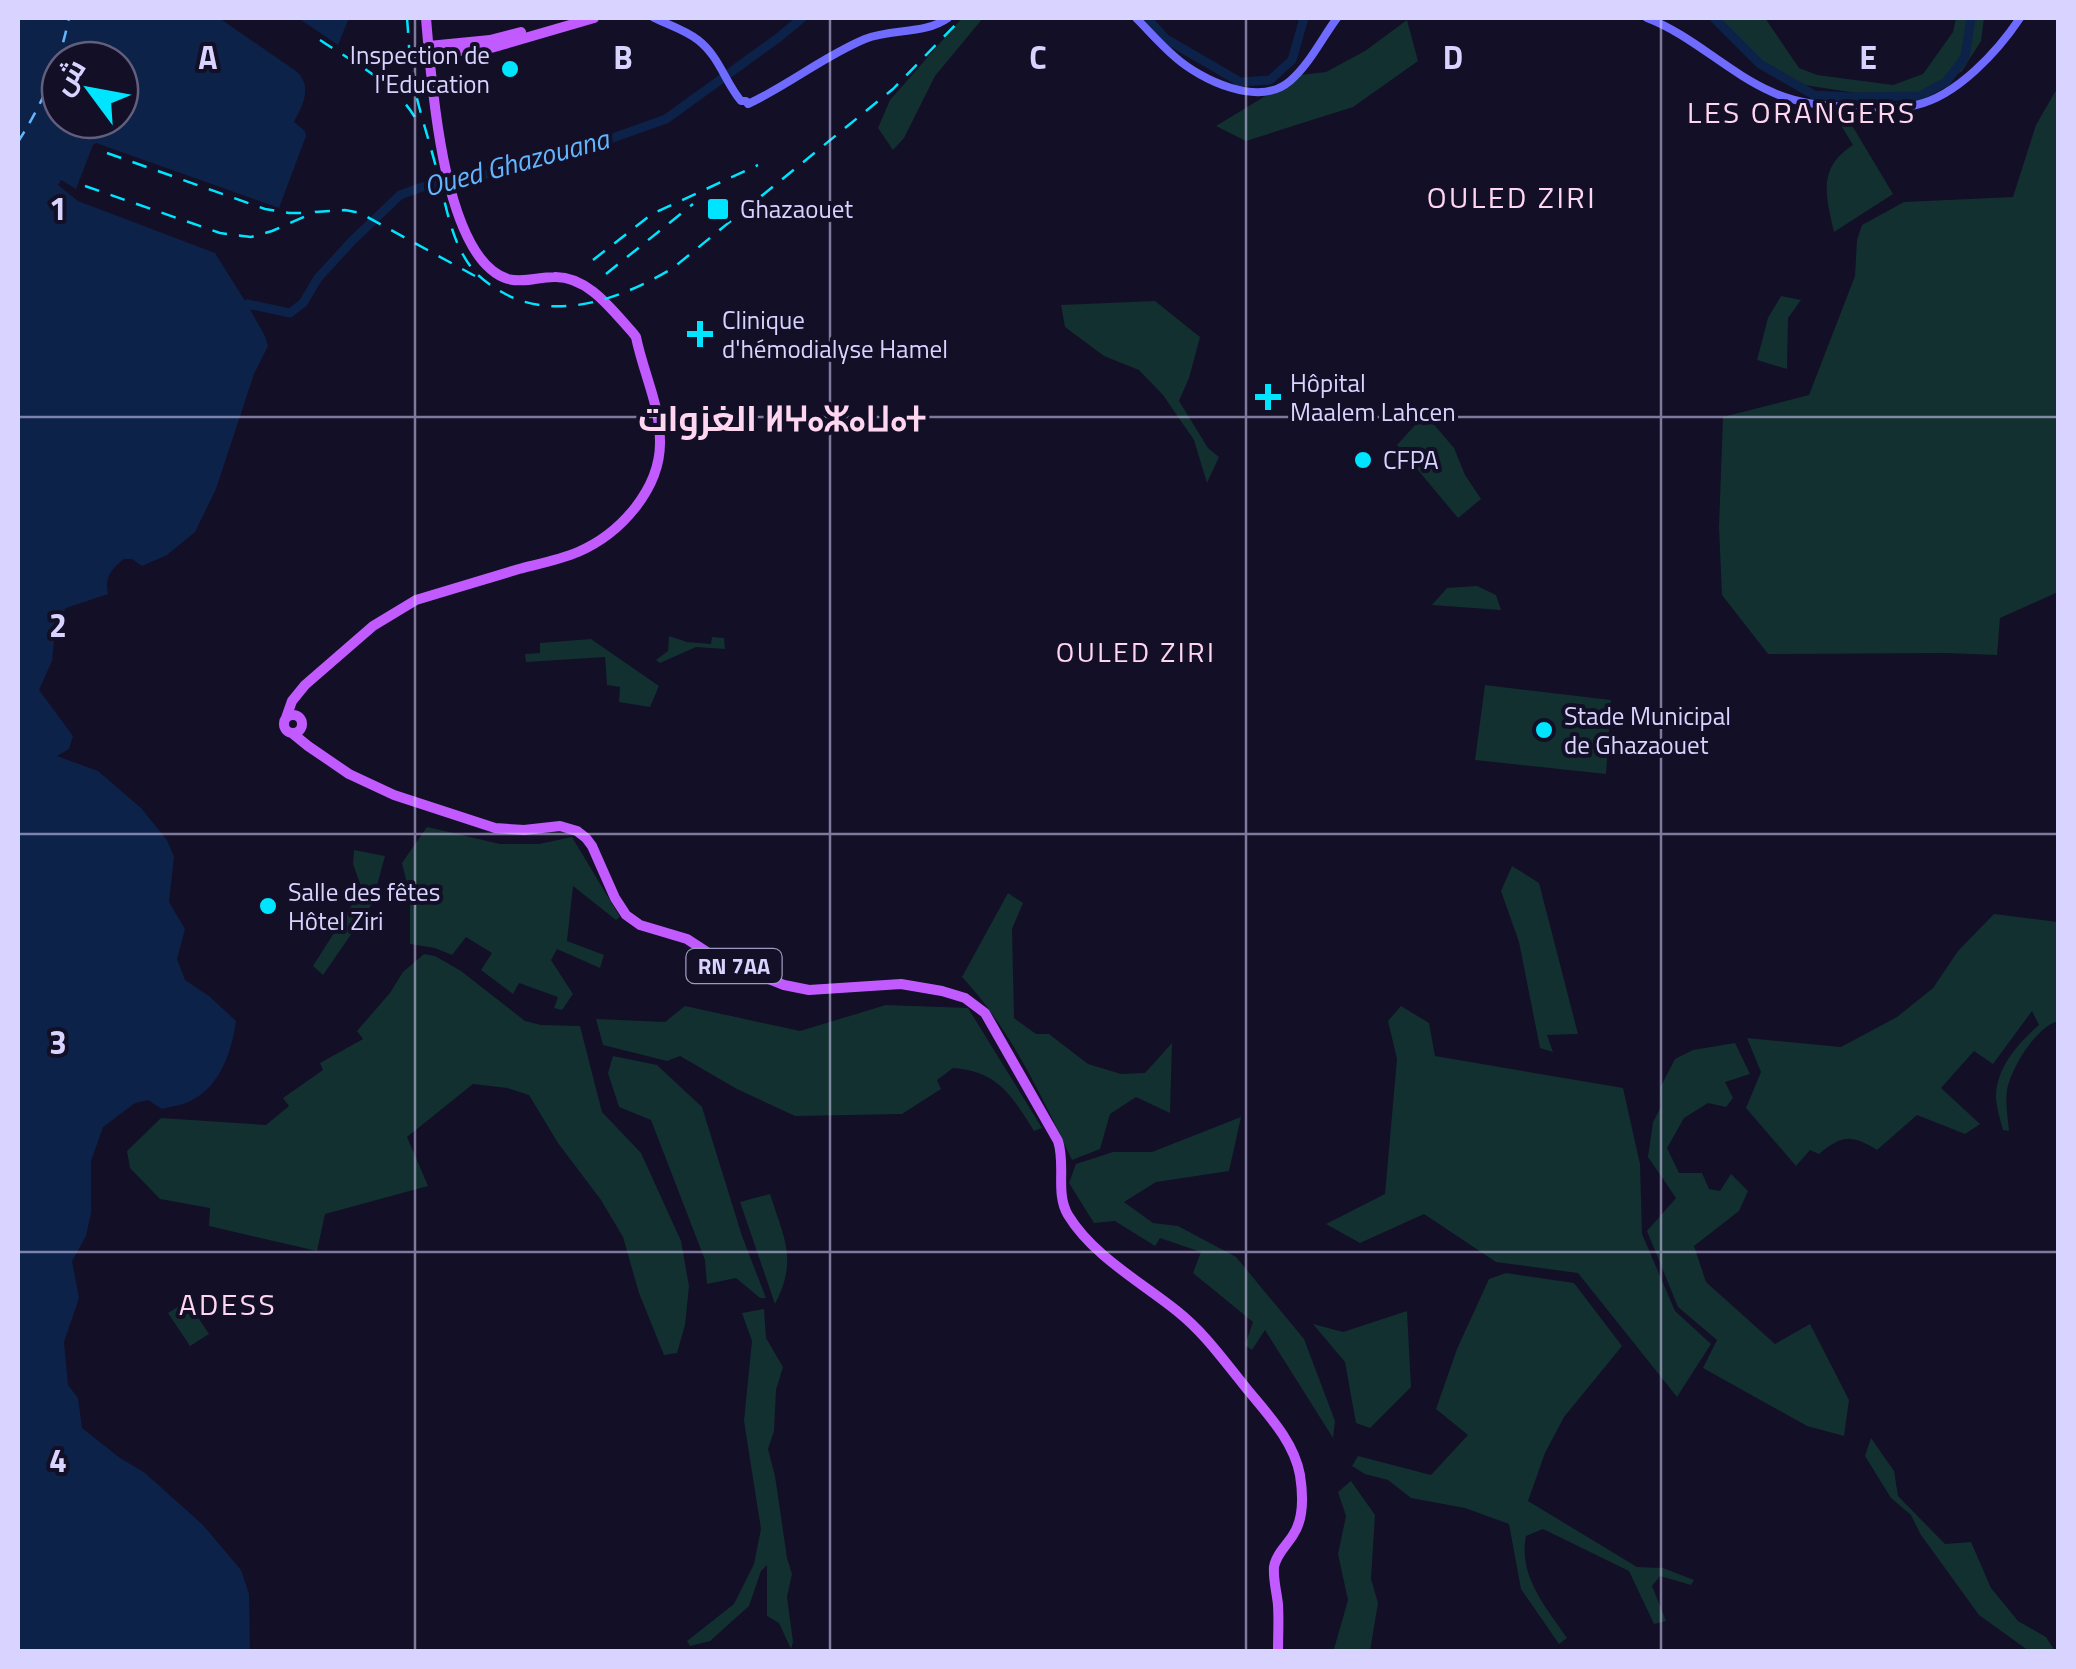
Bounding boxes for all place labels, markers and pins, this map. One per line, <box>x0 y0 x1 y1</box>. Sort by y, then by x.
place label: Inspection de l'Education <box>350 36 490 103</box>
marker: Inspection de l'Education <box>499 58 521 80</box>
place label: Ghazaouet <box>740 190 853 228</box>
marker: Ghazaouet <box>705 196 731 222</box>
place label: Clinique d'hémodialyse Hamel <box>722 301 948 368</box>
marker: Clinique d'hémodialyse Hamel <box>687 321 713 347</box>
place label: Hôpital Maalem Lahcen <box>1290 364 1456 431</box>
marker: Hôpital Maalem Lahcen <box>1255 384 1281 410</box>
place label: CFPA <box>1383 441 1439 479</box>
marker: CFPA <box>1352 449 1374 471</box>
place label: Stade Municipal de Ghazaouet <box>1564 697 1731 764</box>
marker: Stade Municipal de Ghazaouet <box>1533 719 1555 741</box>
place label: Salle des fêtes Hôtel Ziri <box>288 873 440 940</box>
marker: Salle des fêtes Hôtel Ziri <box>257 895 279 917</box>

